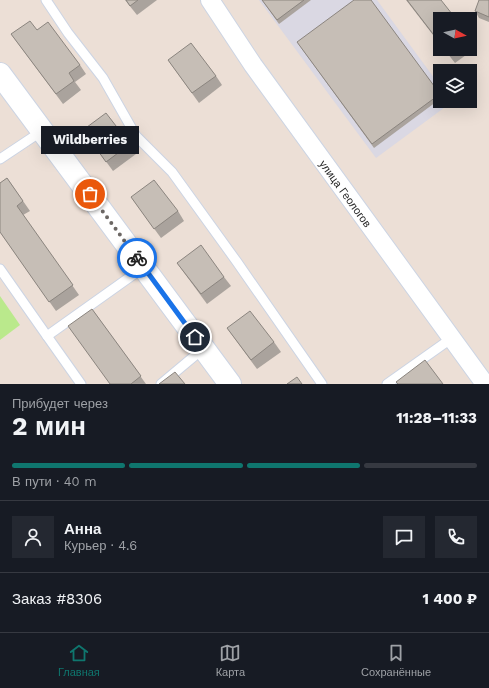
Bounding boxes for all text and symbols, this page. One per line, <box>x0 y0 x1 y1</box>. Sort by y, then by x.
north arrow <box>433 12 477 56</box>
map controls <box>433 12 477 108</box>
button: layers <box>433 64 477 108</box>
callout: Wildberries <box>41 126 139 154</box>
text: Wildberries <box>53 132 127 147</box>
street label: улица Геологов <box>316 158 374 230</box>
pin <box>73 177 107 211</box>
icon: bag <box>79 183 101 205</box>
courier <box>117 238 157 278</box>
icon: bike <box>126 247 148 269</box>
pin <box>178 320 212 354</box>
icon: home <box>184 326 206 348</box>
text: Прибудет через <box>12 396 108 411</box>
text: 11:28–11:33 <box>396 409 477 427</box>
text: 2 мин <box>12 411 86 441</box>
text: В пути · 40 m <box>12 474 97 489</box>
button: person <box>12 516 54 558</box>
button: chat <box>383 516 425 558</box>
button: phone <box>435 516 477 558</box>
text: Анна <box>64 520 101 538</box>
text: Курьер · 4.6 <box>64 538 137 553</box>
text: Заказ #8306 <box>12 590 102 608</box>
text: 1 400 ₽ <box>423 590 477 608</box>
tab: Главная <box>58 642 100 679</box>
tab: Карта <box>216 642 245 679</box>
tab: Сохранённые <box>361 642 431 679</box>

